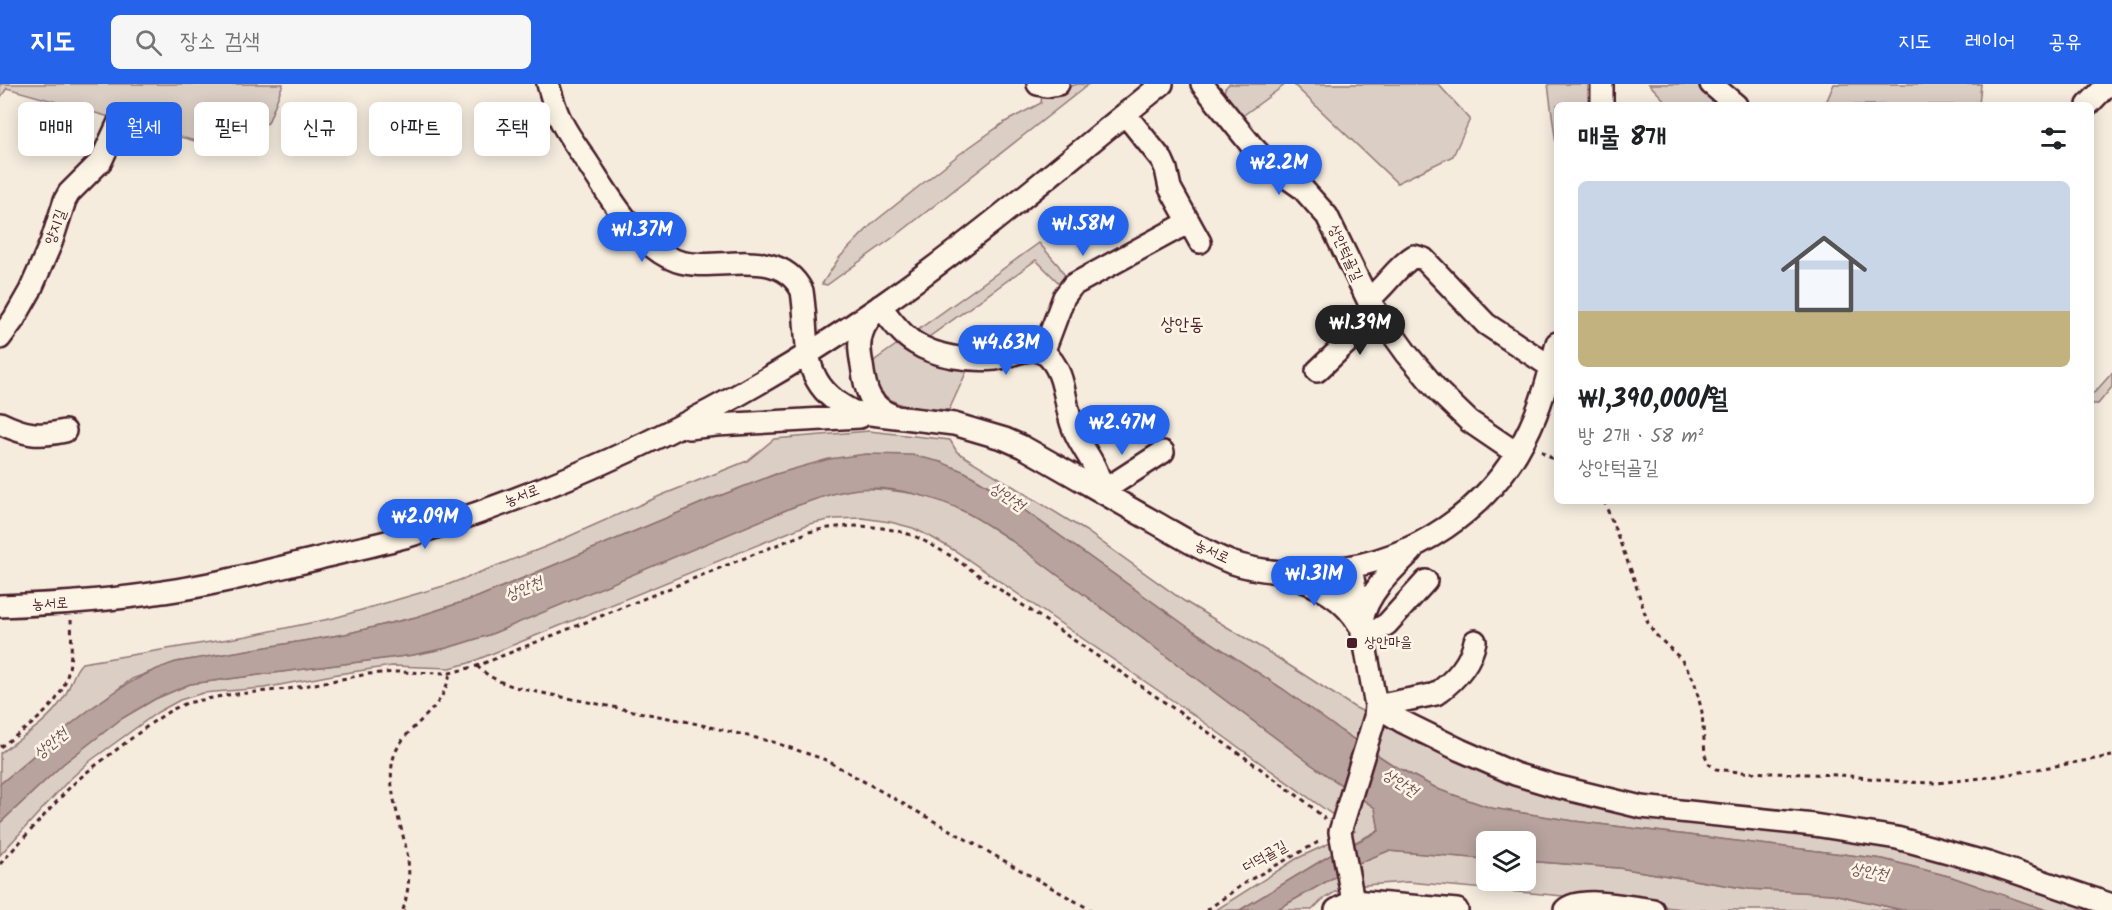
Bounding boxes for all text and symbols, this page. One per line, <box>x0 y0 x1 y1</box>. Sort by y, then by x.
search box <box>111 15 531 69</box>
text: 지도 <box>30 20 75 65</box>
text: 장소 검색 <box>180 25 260 60</box>
icon: search <box>132 26 165 59</box>
text: 지도 <box>1898 26 1932 59</box>
text: 레이어 <box>1965 26 2015 59</box>
text: 공유 <box>2048 26 2082 59</box>
chip: 매매 <box>18 102 94 156</box>
chip: 월세 <box>106 102 182 156</box>
chip: 필터 <box>194 102 269 156</box>
chip: 신규 <box>281 102 357 156</box>
chip: 아파트 <box>369 102 462 156</box>
chip: 주택 <box>474 102 550 156</box>
text: 매물 8개 <box>1578 117 1666 159</box>
icon: filters <box>2037 122 2070 155</box>
pin: ₩2.2M <box>1237 145 1321 196</box>
text: ₩2.2M <box>1250 148 1308 180</box>
street label: 양지길 <box>39 206 73 248</box>
pin: ₩1.58M <box>1034 206 1132 257</box>
text: ₩1.58M <box>1052 209 1114 241</box>
pin: ₩1.37M <box>593 212 691 263</box>
text: ₩1.37M <box>611 215 673 247</box>
icon: home <box>1770 220 1878 328</box>
street label: 상안턱골길 <box>1321 221 1369 285</box>
pin: ₩1.39M <box>1311 305 1409 356</box>
text: ₩1.39M <box>1329 308 1391 340</box>
district label: 상안동 <box>1160 311 1204 340</box>
pin: ₩4.63M <box>957 325 1055 376</box>
text: ₩4.63M <box>972 328 1040 360</box>
text: ₩1,390,000/월 <box>1578 379 1728 421</box>
pin: ₩2.47M <box>1073 405 1171 456</box>
text: ₩2.47M <box>1089 408 1155 440</box>
text: 방 2개 · 58 m² <box>1578 421 1704 453</box>
text: 상안턱골길 <box>1578 453 1658 485</box>
water label: 상안천 <box>984 476 1032 519</box>
street label: 농서로 <box>501 478 543 514</box>
pin: ₩2.09M <box>376 499 474 550</box>
text: ₩2.09M <box>392 502 458 534</box>
street label: 농서로 <box>1191 533 1233 571</box>
pin: ₩1.31M <box>1265 556 1363 607</box>
text: ₩1.31M <box>1285 559 1343 591</box>
water label: 상안천 <box>501 569 549 608</box>
street label: 농서로 <box>31 591 69 617</box>
place label: 상안마을 <box>1364 631 1412 655</box>
marker: 상안마을 <box>1345 636 1359 650</box>
water label: 상안천 <box>28 721 75 766</box>
water label: 상안천 <box>1377 762 1425 805</box>
map controls <box>1476 831 1536 891</box>
button: layers <box>1476 831 1536 891</box>
street label: 더덕골길 <box>1238 835 1292 879</box>
water label: 상안천 <box>1848 856 1892 888</box>

